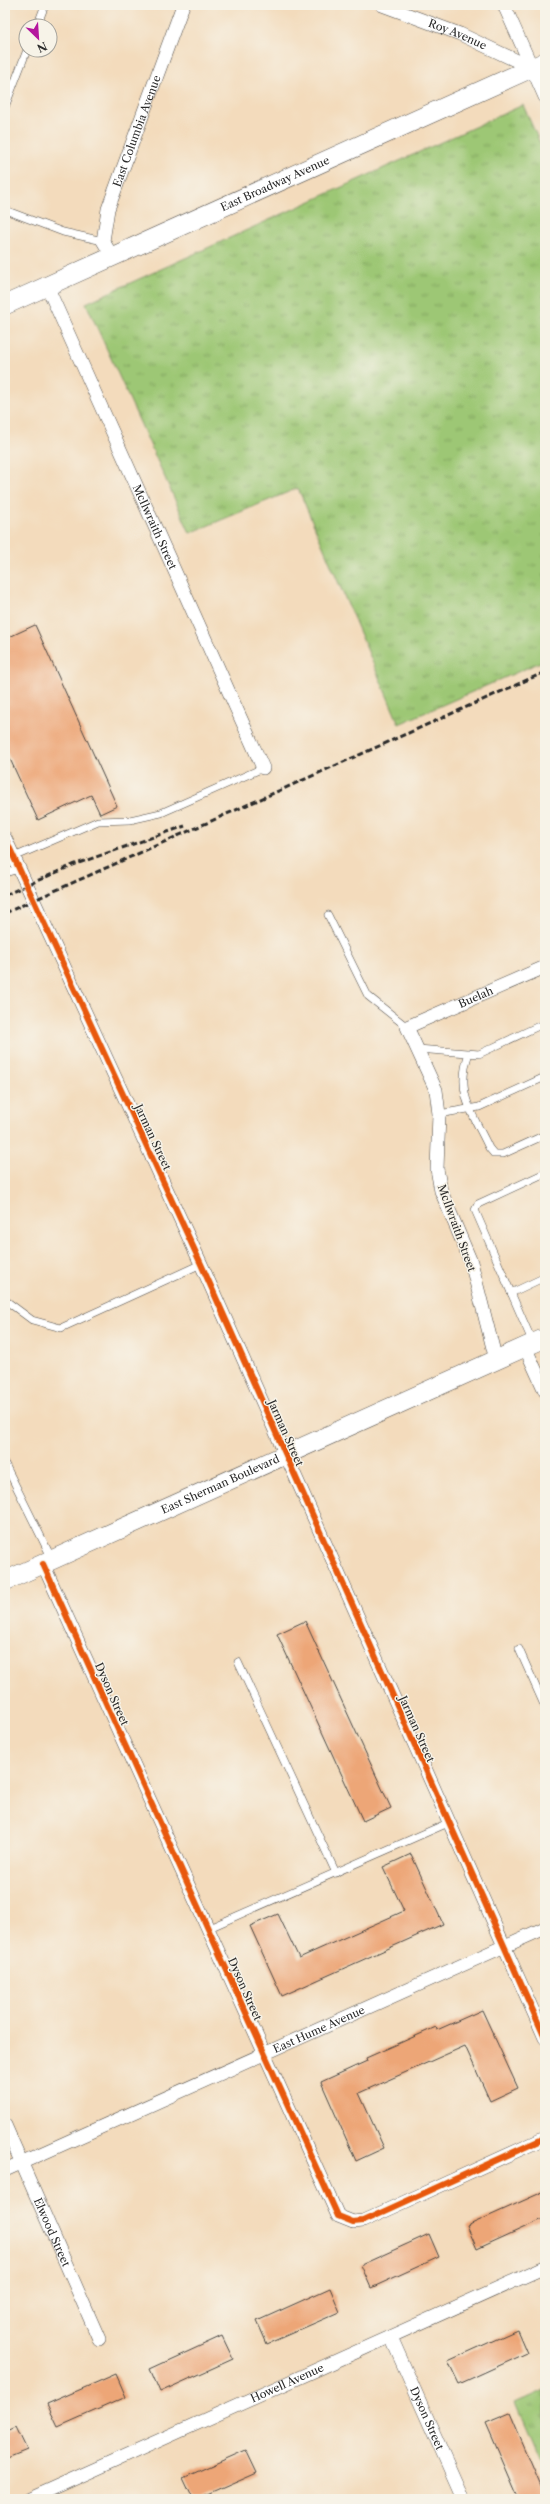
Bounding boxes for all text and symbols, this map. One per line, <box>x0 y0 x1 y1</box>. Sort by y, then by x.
street label: Roy Avenue <box>426 16 489 53</box>
north arrow <box>18 18 58 58</box>
text: N <box>35 39 50 56</box>
street label: East Columbia Avenue <box>110 73 164 189</box>
street label: East Broadway Avenue <box>218 153 332 214</box>
street label: McIlwraith Street <box>130 482 180 572</box>
street label: Buelah <box>456 983 495 1011</box>
street label: Jarman Street <box>131 1100 174 1172</box>
street label: McIlwraith Street <box>435 1183 479 1274</box>
street label: Jarman Street <box>264 1396 307 1468</box>
street label: East Sherman Boulevard <box>159 1451 282 1517</box>
street label: Dyson Street <box>92 1660 132 1728</box>
street label: Jarman Street <box>395 1692 438 1764</box>
street label: Dyson Street <box>225 1955 265 2023</box>
street label: East Hume Avenue <box>271 2003 367 2056</box>
street label: Elwood Street <box>31 2195 73 2269</box>
street label: Howell Avenue <box>248 2360 326 2405</box>
street label: Dyson Street <box>407 2385 447 2452</box>

